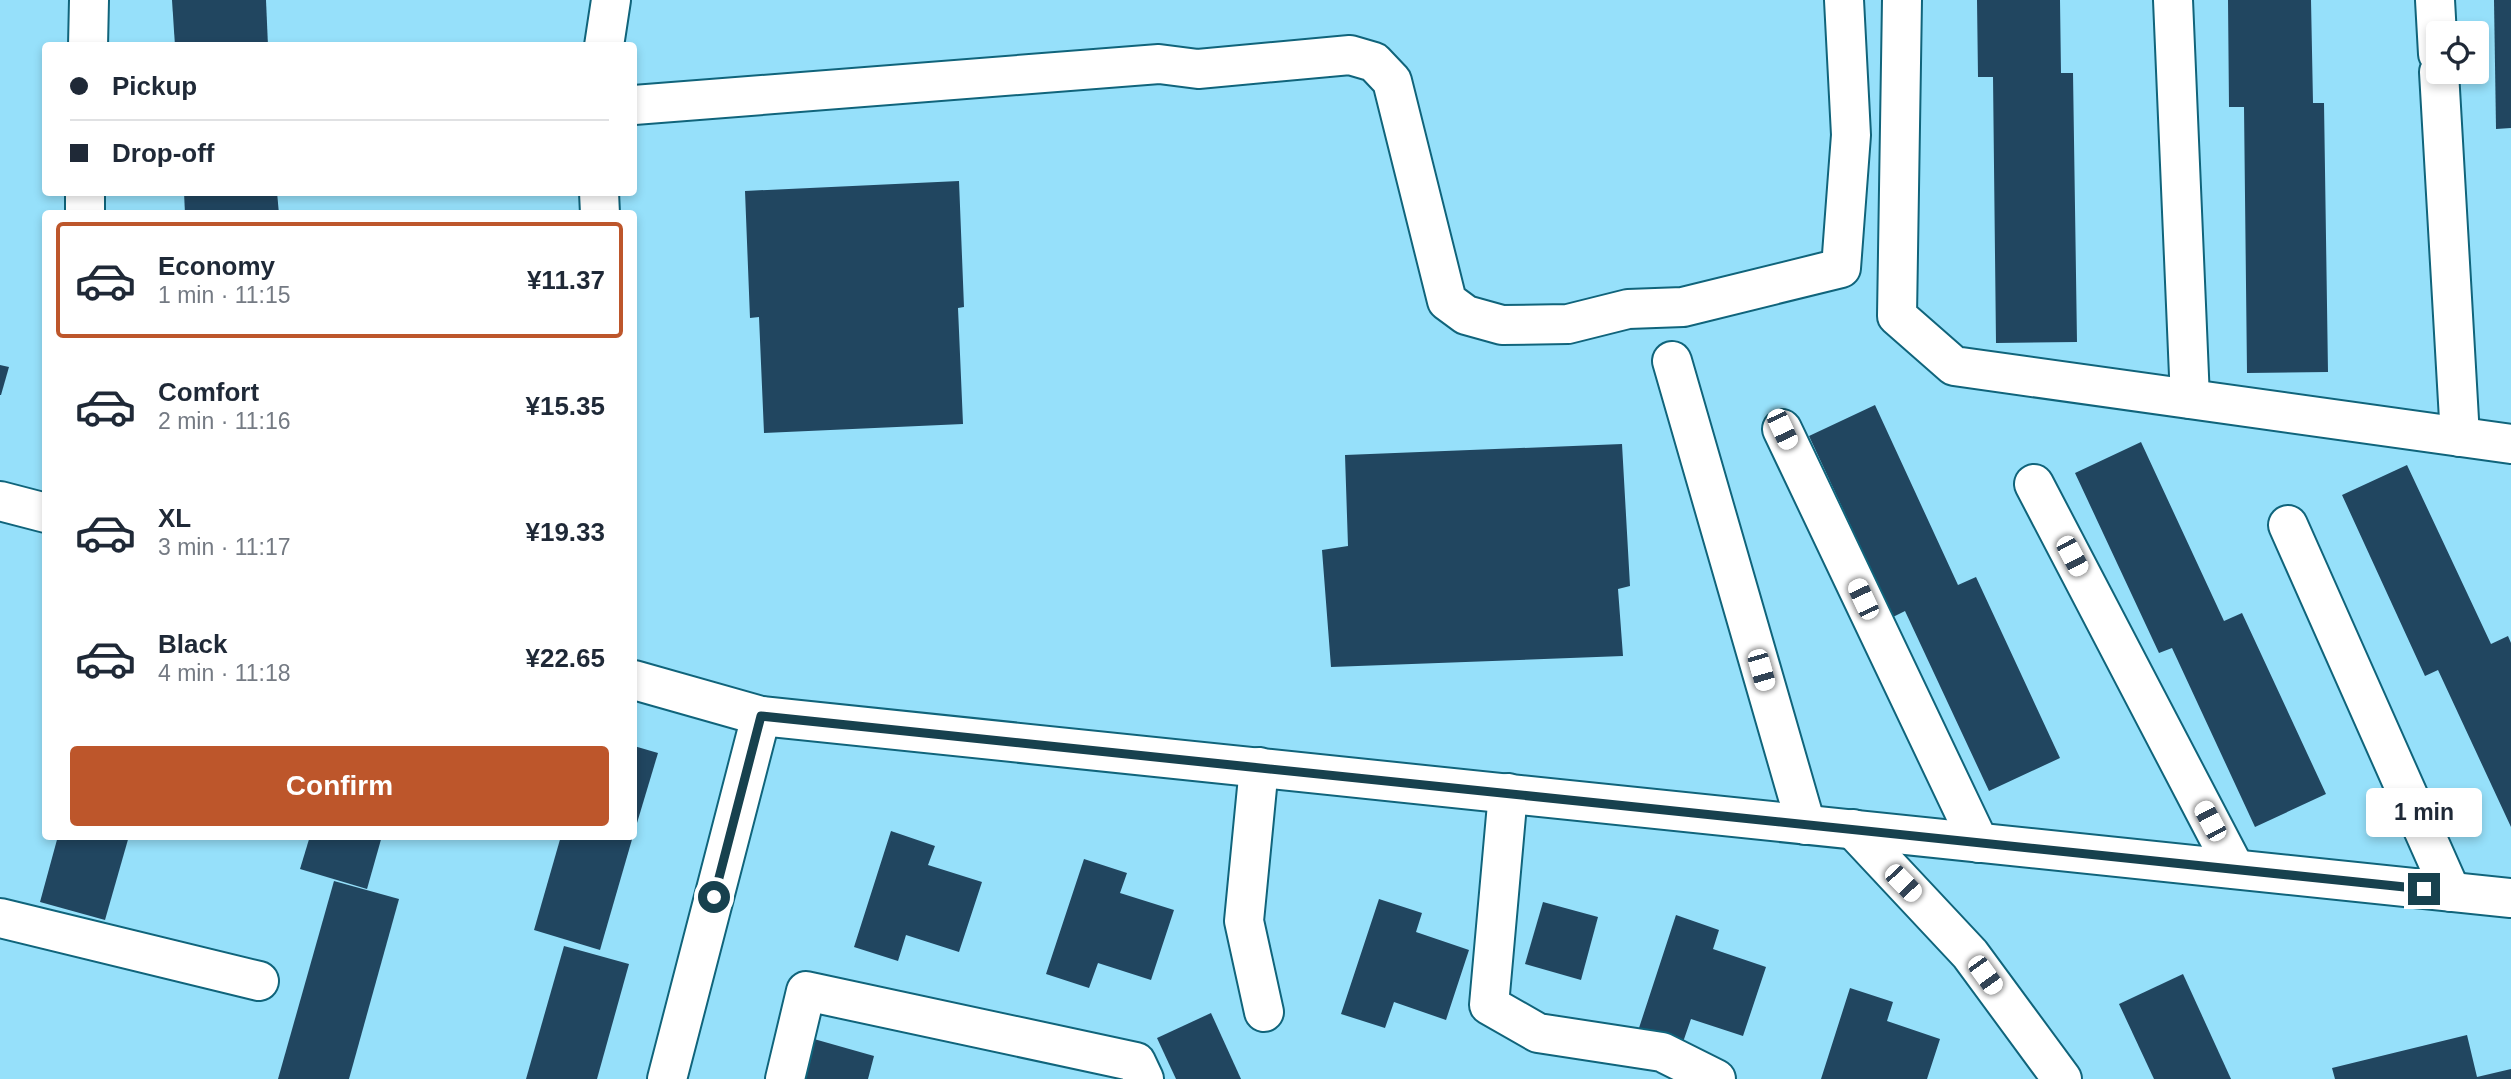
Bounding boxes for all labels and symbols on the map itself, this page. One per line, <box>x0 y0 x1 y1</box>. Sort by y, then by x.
car <box>1764 406 1801 452</box>
car <box>2053 533 2092 579</box>
car <box>1845 576 1882 622</box>
car <box>1746 647 1777 693</box>
callout: 1 min <box>2366 788 2482 836</box>
car <box>2191 798 2230 844</box>
car <box>1881 861 1926 905</box>
route end <box>2408 873 2440 905</box>
route start <box>698 881 730 913</box>
car <box>1965 952 2006 998</box>

